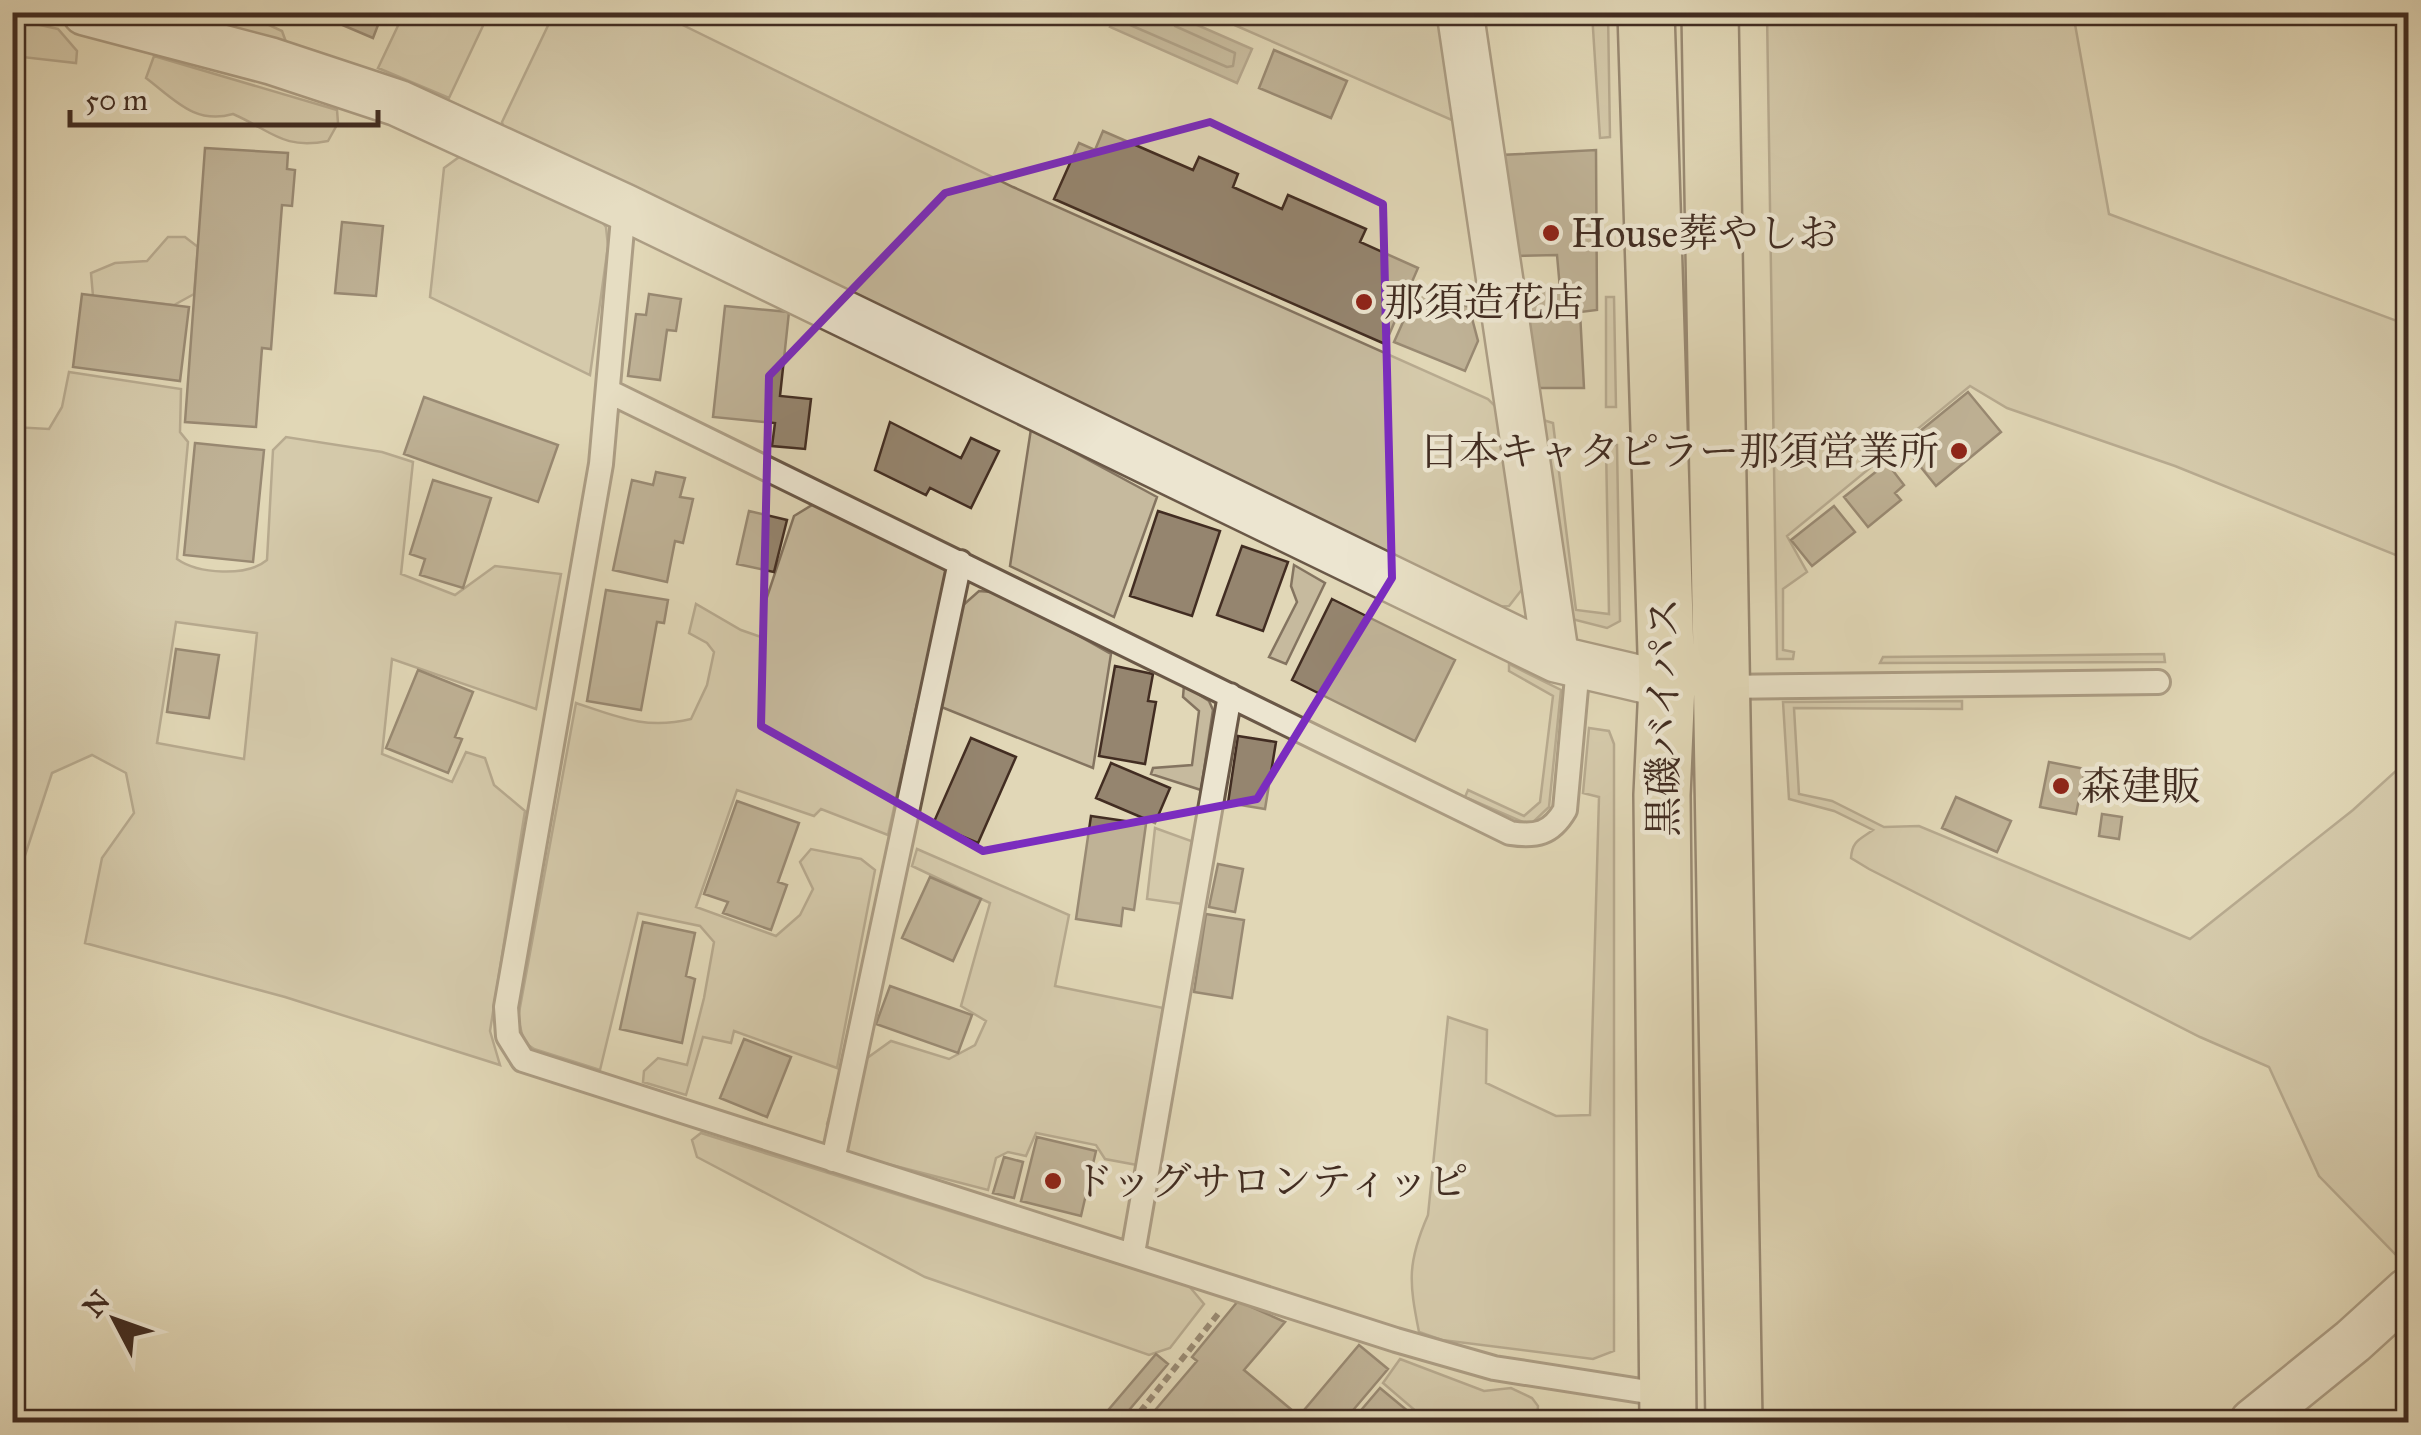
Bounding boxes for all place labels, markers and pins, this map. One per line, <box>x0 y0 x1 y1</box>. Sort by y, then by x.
place label: House葬やしお <box>1571 209 1838 258</box>
marker: House葬やしお <box>1540 222 1562 244</box>
place label: 那須造花店 <box>1384 278 1584 327</box>
marker: 那須造花店 <box>1353 291 1375 313</box>
place label: 日本キャタピラー那須営業所 <box>1419 427 1939 476</box>
marker: 日本キャタピラー那須営業所 <box>1948 440 1970 462</box>
place label: 森建販 <box>2081 762 2201 811</box>
marker: 森建販 <box>2050 775 2072 797</box>
place label: ドッグサロンティッピ <box>1073 1157 1468 1206</box>
marker: ドッグサロンティッピ <box>1042 1170 1064 1192</box>

